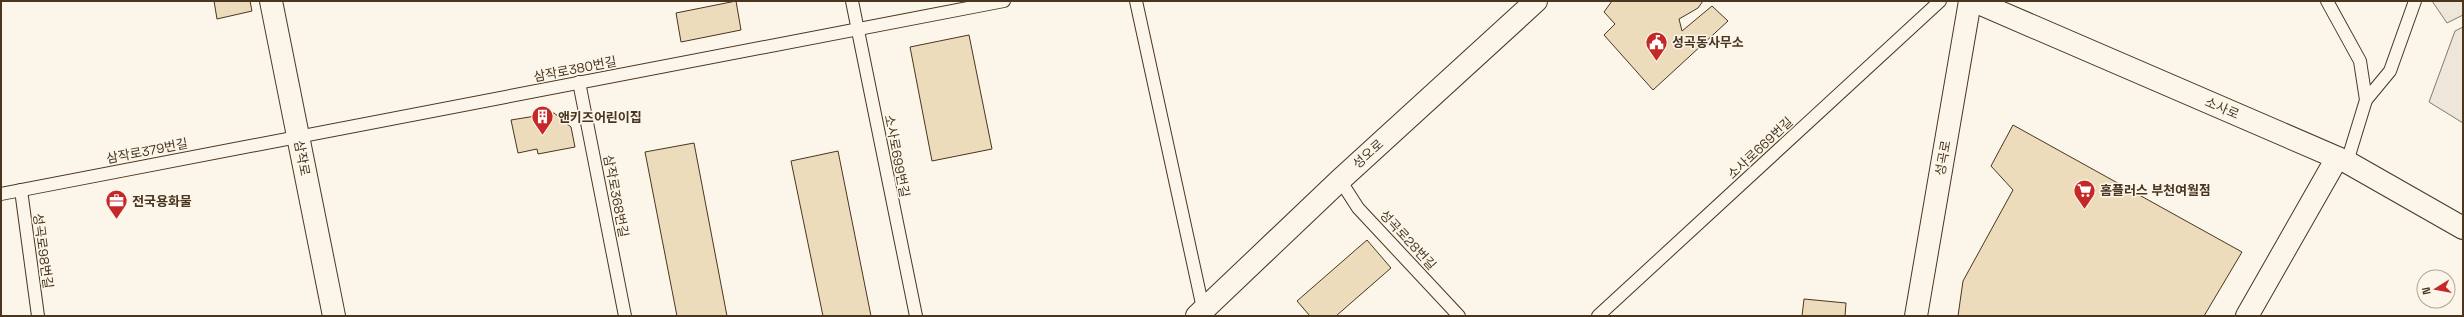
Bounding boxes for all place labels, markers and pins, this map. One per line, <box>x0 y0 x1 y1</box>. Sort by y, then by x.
public building icon: 성곡동사무소 <box>1643 29 1669 62</box>
place label: 성곡동사무소 <box>1672 34 1744 51</box>
building icon: 앤키즈어린이집 <box>530 104 556 137</box>
place label: 앤키즈어린이집 <box>558 109 642 126</box>
supermarket icon: 홈플러스 부천여월점 <box>2072 177 2098 210</box>
place label: 홈플러스 부천여월점 <box>2100 182 2211 199</box>
office icon: 전국용화물 <box>104 188 130 221</box>
place label: 전국용화물 <box>132 193 192 210</box>

